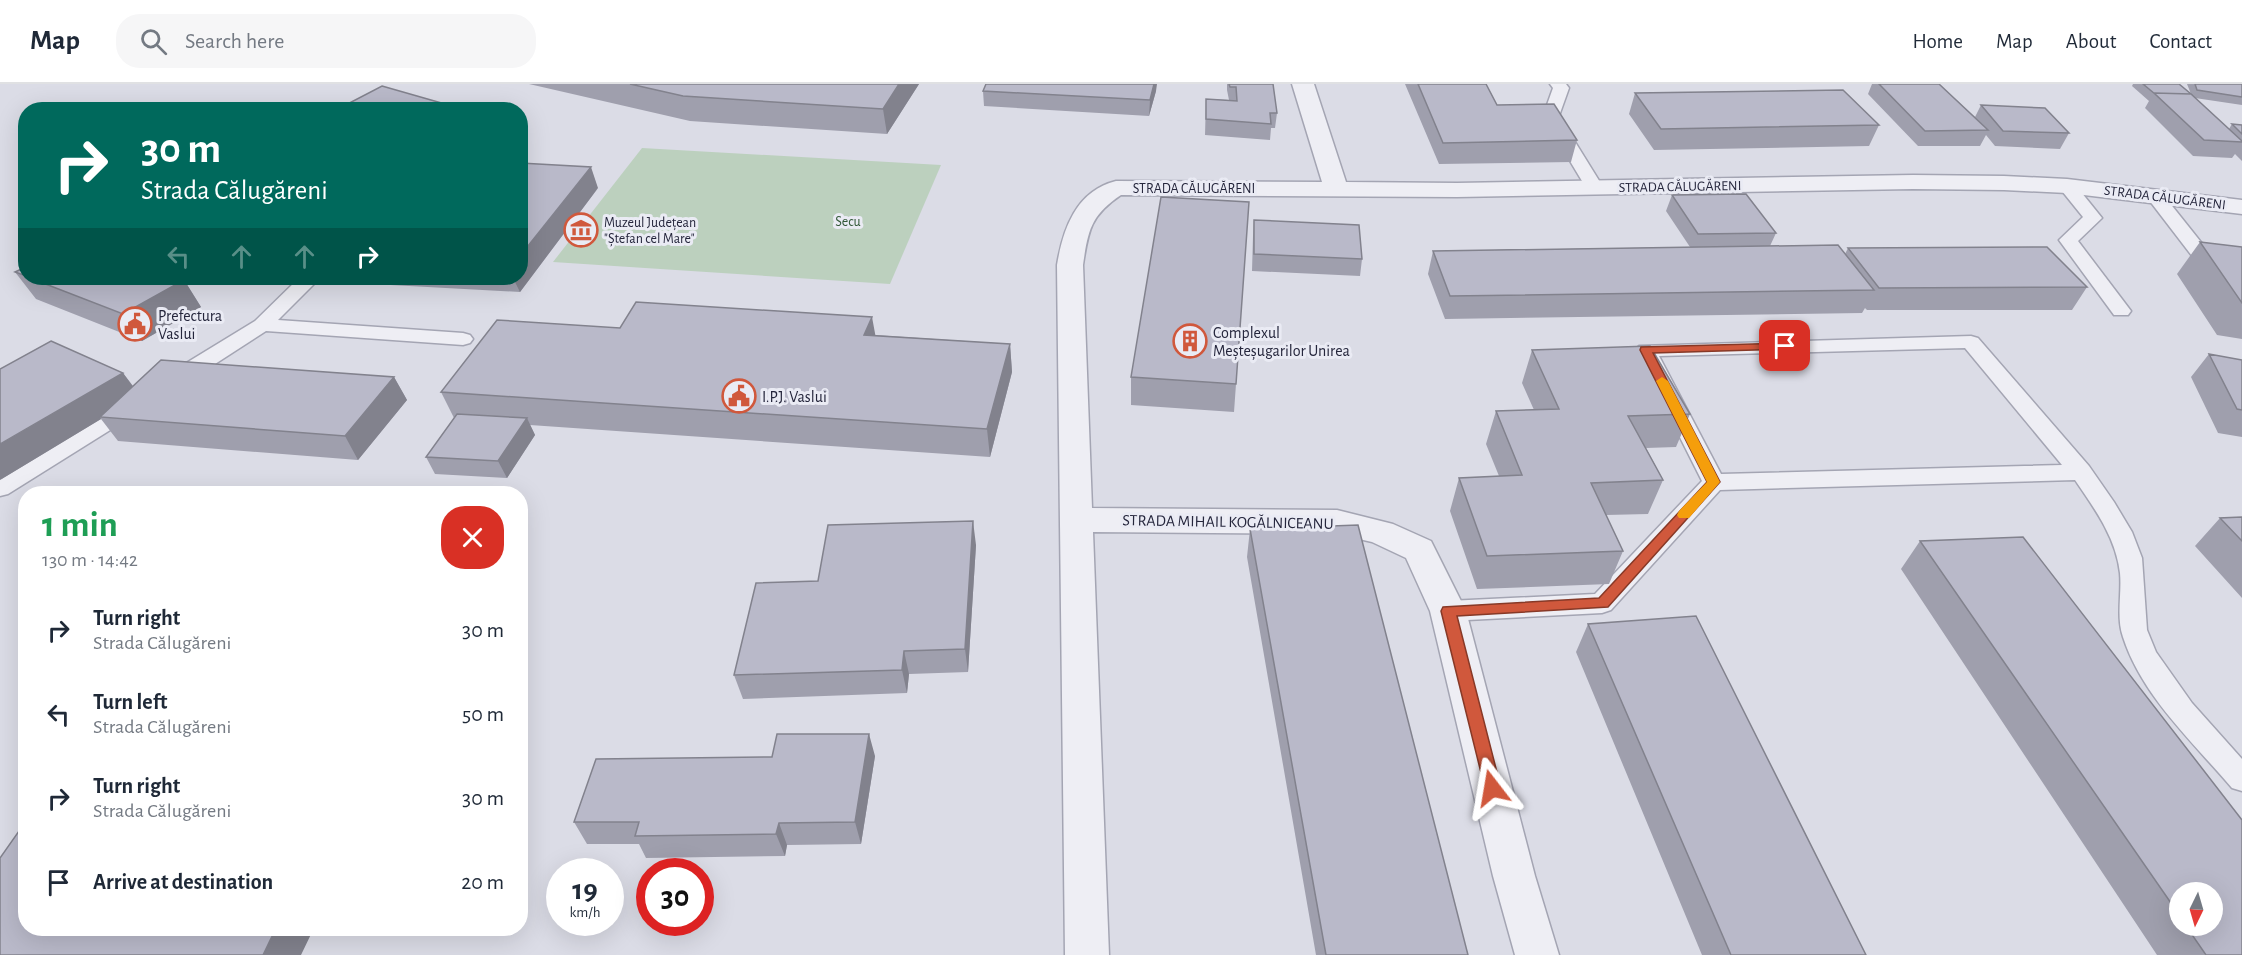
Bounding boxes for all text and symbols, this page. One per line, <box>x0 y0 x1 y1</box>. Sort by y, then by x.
search box <box>116 14 536 68</box>
icon: search <box>137 25 170 58</box>
text: Map <box>30 27 80 55</box>
text: Search here <box>185 30 284 52</box>
text: Home <box>1912 31 1963 52</box>
text: Map <box>1996 31 2033 52</box>
text: About <box>2066 31 2116 52</box>
text: Contact <box>2149 31 2212 52</box>
icon: right <box>42 126 120 204</box>
text: 30 m <box>141 128 221 170</box>
text: Strada Călugăreni <box>141 177 328 204</box>
street label: STRADA CĂLUGĂRENI <box>1619 177 1741 195</box>
street label: STRADA CĂLUGĂRENI <box>1133 180 1255 196</box>
street label: STRADA CĂLUGĂRENI <box>2103 182 2227 212</box>
museum icon: Muzeul Județean "Ștefan cel Mare" <box>563 212 599 248</box>
park label: Secu <box>835 215 861 229</box>
place label: Muzeul Județean "Ștefan cel Mare" <box>604 216 696 247</box>
icon: left <box>162 240 195 273</box>
icon: ahead <box>225 240 258 273</box>
icon: ahead <box>288 240 321 273</box>
icon: right <box>351 240 384 273</box>
public building icon: Prefectura Vaslui <box>117 306 153 342</box>
place label: Prefectura Vaslui <box>158 308 222 342</box>
pin <box>1759 320 1810 371</box>
building icon: Complexul Meșteșugarilor Unirea <box>1172 323 1208 359</box>
place label: Complexul Meșteșugarilor Unirea <box>1213 325 1350 361</box>
icon: arrive <box>1768 329 1801 362</box>
public building icon: I.P.J. Vaslui <box>721 378 757 414</box>
place label: I.P.J. Vaslui <box>762 389 827 405</box>
button: close <box>441 506 504 569</box>
text: 1 min <box>42 507 118 543</box>
street label: STRADA MIHAIL KOGĂLNICEANU <box>1122 510 1334 532</box>
text: 130 m · 14:42 <box>42 550 138 570</box>
text: Turn right <box>93 607 180 629</box>
icon: right <box>42 614 75 647</box>
text: 30 m <box>462 619 504 641</box>
text: Strada Călugăreni <box>93 633 231 653</box>
text: Turn left <box>93 691 167 713</box>
icon: left <box>42 698 75 731</box>
text: 50 m <box>462 703 504 725</box>
text: Strada Călugăreni <box>93 717 231 737</box>
position arrow <box>1460 756 1524 820</box>
text: Turn right <box>93 775 180 797</box>
icon: right <box>42 782 75 815</box>
text: 30 m <box>462 787 504 809</box>
text: Strada Călugăreni <box>93 801 231 821</box>
speed limit sign: 30 <box>636 858 714 936</box>
icon: arrive <box>42 866 75 899</box>
text: Arrive at destination <box>93 871 273 893</box>
text: 20 m <box>461 871 504 893</box>
text: 19 <box>572 875 598 905</box>
north arrow <box>2169 882 2223 936</box>
map controls <box>2169 882 2223 936</box>
text: km/h <box>570 905 600 920</box>

